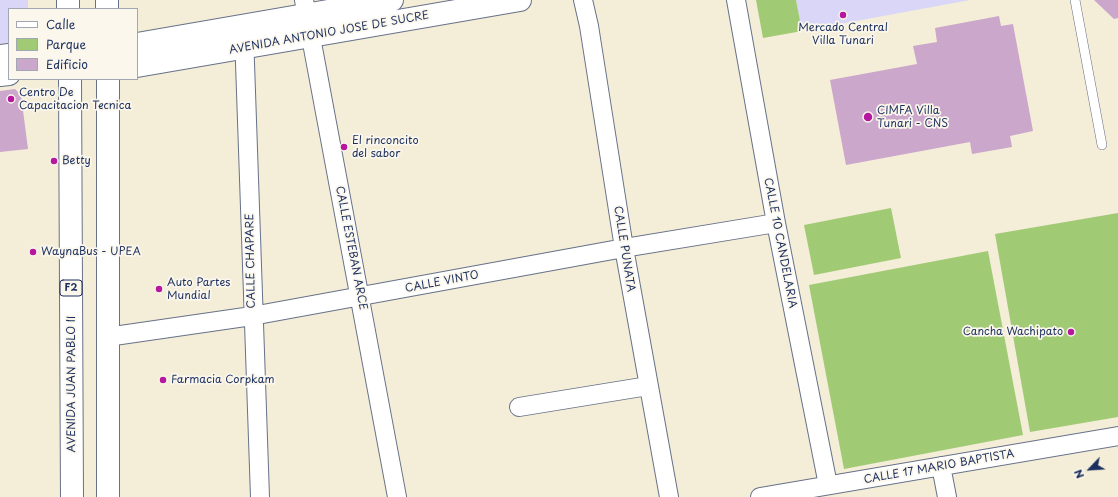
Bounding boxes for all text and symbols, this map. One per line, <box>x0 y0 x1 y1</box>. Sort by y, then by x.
legend <box>8 8 138 80</box>
street label: AVENIDA ANTONIO JOSE DE SUCRE <box>228 9 430 57</box>
marker: Mercado Central Villa Tunari <box>838 10 848 20</box>
text: Calle <box>46 15 75 33</box>
place label: Mercado Central Villa Tunari <box>798 21 888 47</box>
text: Parque <box>46 35 86 53</box>
text: Edificio <box>46 55 88 73</box>
place label: Centro De Capacitacion Tecnica <box>19 86 131 112</box>
marker: Centro De Capacitacion Tecnica <box>6 94 16 104</box>
place label: CIMFA Villa Tunari - CNS <box>877 104 948 130</box>
marker: CIMFA Villa Tunari - CNS <box>862 111 874 123</box>
place label: El rinconcito del sabor <box>352 134 418 160</box>
marker: El rinconcito del sabor <box>339 142 349 152</box>
place label: Betty <box>62 154 91 168</box>
marker: Betty <box>49 156 59 166</box>
street label: CALLE 10 CANDELARIA <box>761 177 799 309</box>
street label: CALLE ESTEBAN ARCE <box>332 185 370 311</box>
street label: CALLE PUNATA <box>611 205 637 293</box>
street label: CALLE CHAPARE <box>244 213 258 309</box>
place label: WaynaBus - UPEA <box>41 245 141 259</box>
marker: WaynaBus - UPEA <box>28 247 38 257</box>
street label: CALLE VINTO <box>404 268 480 296</box>
place label: Auto Partes Mundial <box>167 276 230 302</box>
road number: F2 <box>60 280 82 296</box>
marker: Auto Partes Mundial <box>154 284 164 294</box>
street label: AVENIDA JUAN PABLO II <box>65 315 79 453</box>
place label: Cancha Wachipato <box>963 325 1063 339</box>
marker: Cancha Wachipato <box>1066 327 1076 337</box>
place label: Farmacia Corpkam <box>171 373 275 387</box>
marker: Farmacia Corpkam <box>158 375 168 385</box>
street label: CALLE 17 MARIO BAPTISTA <box>863 447 1015 487</box>
north arrow <box>1070 449 1110 489</box>
text: N <box>1069 467 1088 482</box>

